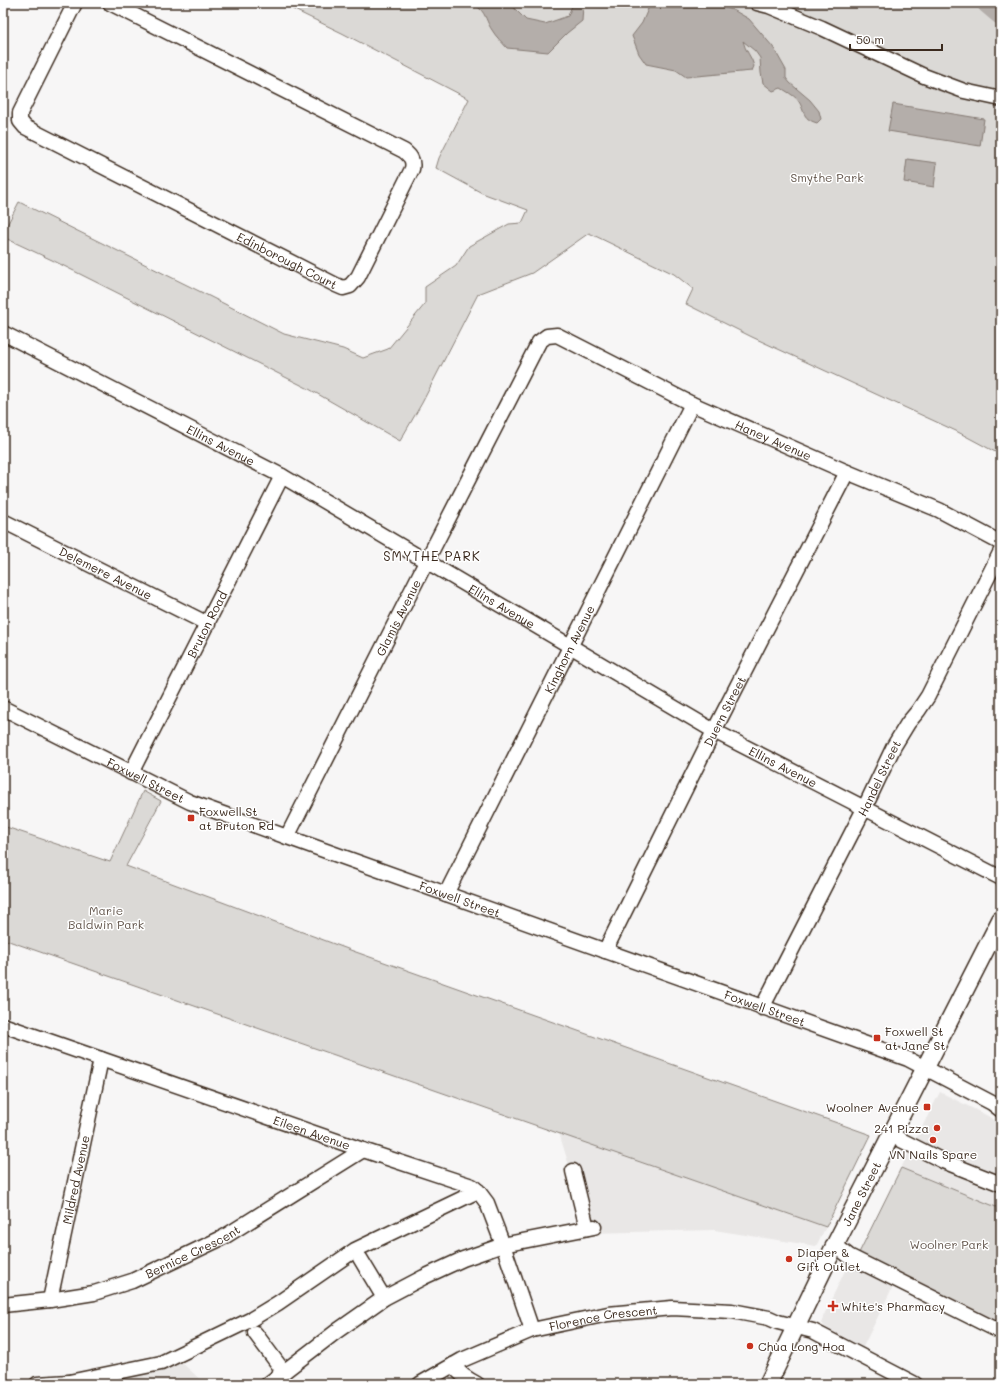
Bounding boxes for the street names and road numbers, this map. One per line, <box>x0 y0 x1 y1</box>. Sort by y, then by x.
street label: Edinborough Court <box>234 228 340 292</box>
street label: Haney Avenue <box>733 416 814 463</box>
street label: Ellins Avenue <box>184 421 258 469</box>
street label: Delemere Avenue <box>57 543 155 603</box>
street label: Glamis Avenue <box>372 576 424 659</box>
street label: Ellins Avenue <box>466 580 538 632</box>
street label: Bruton Road <box>183 588 231 660</box>
street label: Kinghorn Avenue <box>540 602 598 696</box>
street label: Duern Street <box>700 673 749 749</box>
street label: Handel Street <box>854 737 904 819</box>
street label: Ellins Avenue <box>746 742 820 791</box>
street label: Foxwell Street <box>104 754 187 806</box>
street label: Foxwell Street <box>417 877 502 921</box>
street label: Foxwell Street <box>722 986 808 1030</box>
street label: Eileen Avenue <box>271 1111 353 1153</box>
street label: Mildred Avenue <box>58 1134 93 1226</box>
street label: Jane Street <box>838 1159 884 1229</box>
street label: Bernice Crescent <box>142 1221 243 1282</box>
street label: Florence Crescent <box>548 1301 658 1334</box>

